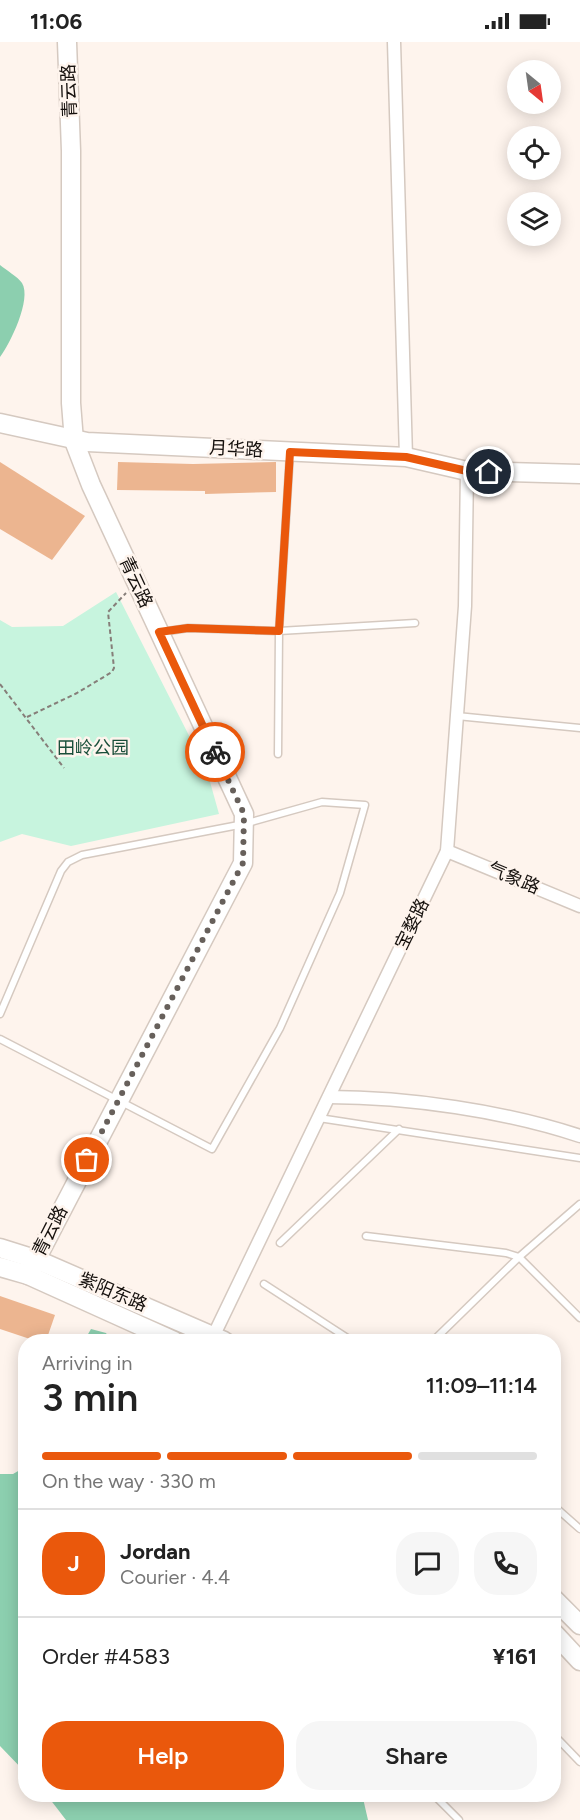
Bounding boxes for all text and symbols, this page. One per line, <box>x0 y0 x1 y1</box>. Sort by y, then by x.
text: 11:06 <box>30 8 82 35</box>
north arrow <box>507 60 561 114</box>
map controls <box>507 60 561 246</box>
street label: 青云路 <box>57 64 81 118</box>
button: locate <box>507 126 561 180</box>
button: layers <box>507 192 561 246</box>
street label: 月华路 <box>208 437 264 461</box>
pin <box>463 446 514 497</box>
icon: home <box>472 455 505 488</box>
street label: 青云路 <box>115 553 157 611</box>
courier <box>185 722 245 782</box>
icon: bike <box>199 736 232 769</box>
park label: 田岭公园 <box>57 737 129 759</box>
street label: 气象路 <box>485 857 543 899</box>
street label: 宝婺路 <box>390 895 434 953</box>
pin <box>61 1134 112 1185</box>
icon: bag <box>70 1143 103 1176</box>
street label: 青云路 <box>28 1202 72 1260</box>
street label: 紫阳东路 <box>76 1268 150 1316</box>
text: Arriving in <box>42 1351 132 1375</box>
text: 11:09–11:14 <box>426 1372 537 1399</box>
text: 3 min <box>42 1374 138 1421</box>
text: On the way · 330 m <box>42 1469 216 1493</box>
button: chat <box>396 1532 459 1595</box>
button: phone <box>474 1532 537 1595</box>
text: Jordan <box>120 1538 191 1565</box>
text: J <box>67 1550 80 1577</box>
text: Courier · 4.4 <box>120 1565 230 1589</box>
text: Order #4583 <box>42 1643 170 1670</box>
text: ¥161 <box>493 1643 537 1670</box>
button: Help <box>42 1721 284 1790</box>
button: Share <box>296 1721 537 1790</box>

